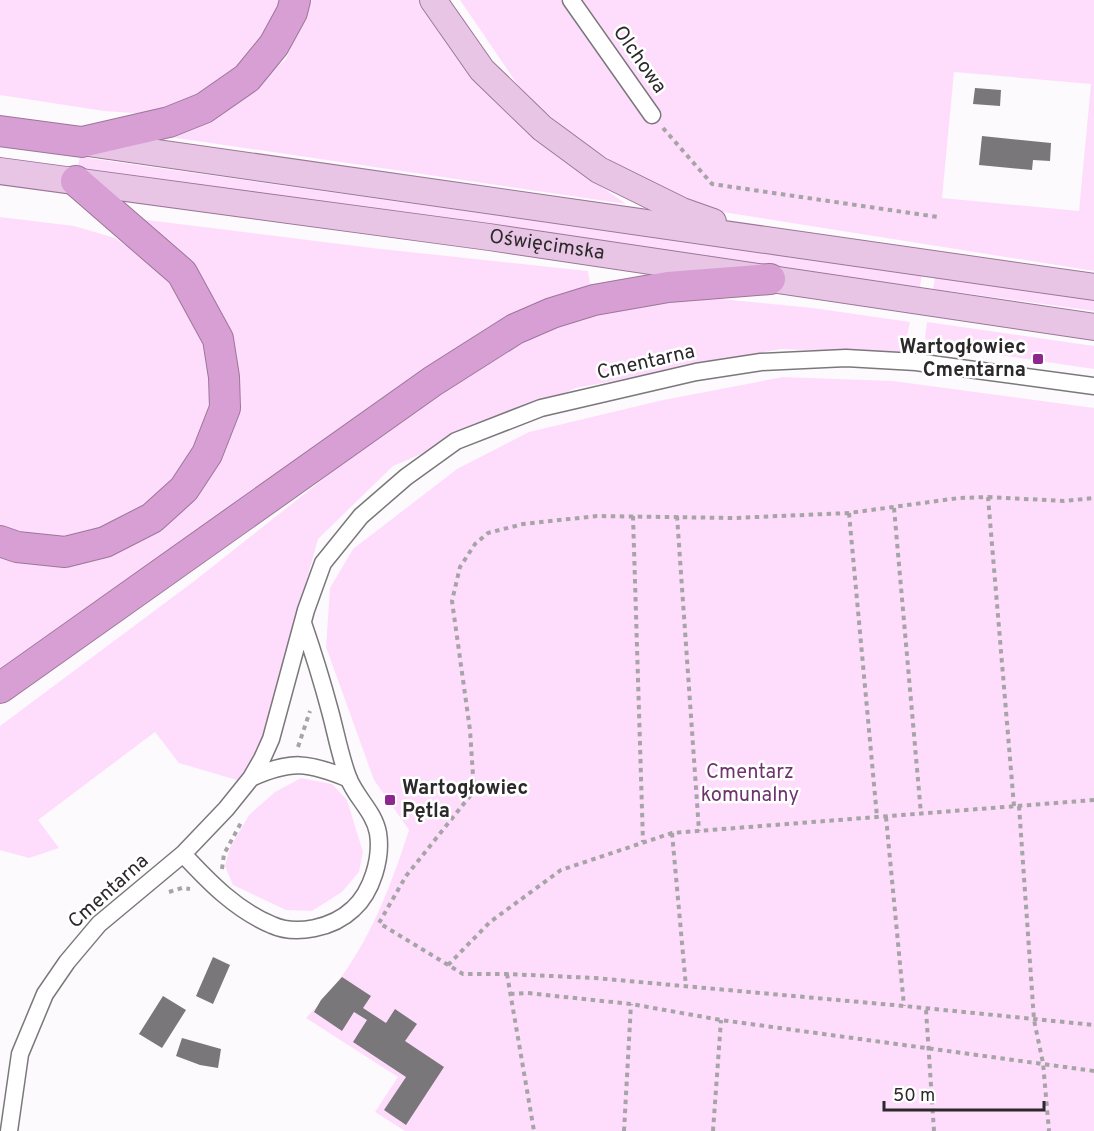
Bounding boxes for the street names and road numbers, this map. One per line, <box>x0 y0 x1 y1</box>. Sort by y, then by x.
street label: Olchowa <box>606 21 672 99</box>
street label: Oświęcimska <box>487 224 606 267</box>
street label: Cmentarna <box>594 339 698 387</box>
street label: Cmentarna <box>63 849 155 935</box>

